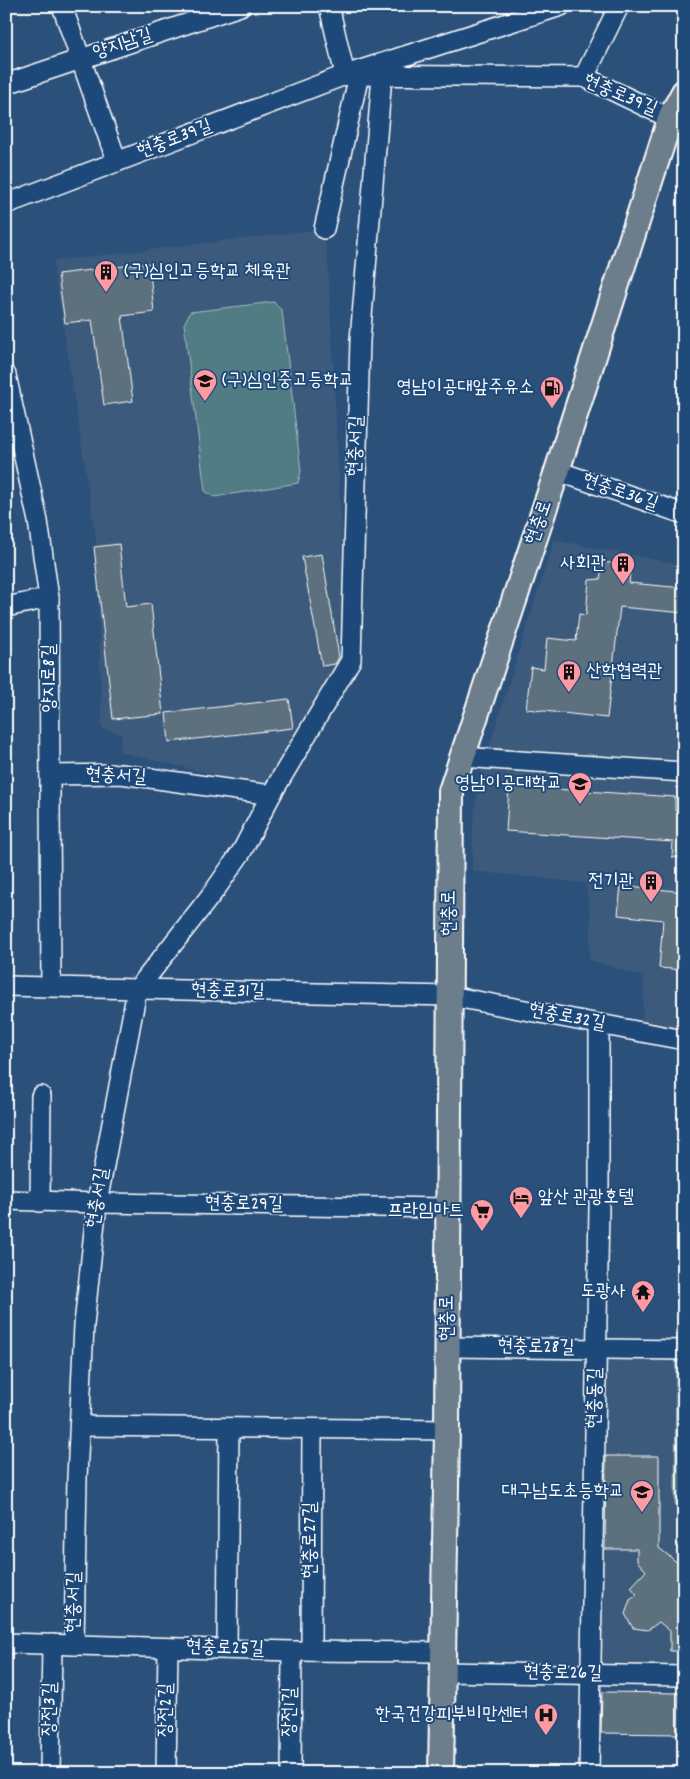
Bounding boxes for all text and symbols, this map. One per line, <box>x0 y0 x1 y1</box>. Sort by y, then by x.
street label: 양지남길 <box>90 23 156 67</box>
street label: 현충로39길 <box>579 68 661 124</box>
street label: 현충로39길 <box>134 113 216 167</box>
building icon: (구)심인고등학교 체육관 <box>93 259 119 293</box>
place label: (구)심인고등학교 체육관 <box>124 259 291 286</box>
school or university icon: (구)심인중고등학교 <box>192 368 218 402</box>
place label: (구)심인중고등학교 <box>222 368 354 395</box>
place label: 영남이공대앞주유소 <box>396 375 534 402</box>
fuel station icon: 영남이공대앞주유소 <box>539 375 565 409</box>
street label: 현충서길 <box>342 415 372 477</box>
street label: 현충로36길 <box>578 467 662 519</box>
street label: 현충로 <box>520 497 560 549</box>
place label: 사회관 <box>560 551 606 578</box>
building icon: 사회관 <box>610 551 636 585</box>
street label: 양지로8길 <box>37 644 64 712</box>
building icon: 산학협력관 <box>556 659 582 693</box>
place label: 산학협력관 <box>586 659 662 686</box>
street label: 현충서길 <box>85 762 147 792</box>
place label: 영남이공대학교 <box>455 771 562 798</box>
school or university icon: 영남이공대학교 <box>567 771 593 805</box>
place label: 전기관 <box>588 869 634 896</box>
building icon: 전기관 <box>638 869 664 903</box>
street label: 현충로 <box>437 890 464 936</box>
street label: 현충로31길 <box>191 978 265 1006</box>
street label: 현충로32길 <box>526 997 608 1039</box>
street label: 현충서길 <box>81 1166 117 1230</box>
hotel icon: 앞산 관광호텔 <box>508 1185 534 1219</box>
place label: 앞산 관광호텔 <box>538 1185 634 1212</box>
street label: 현충로29길 <box>205 1191 283 1219</box>
place label: 프라임마트 <box>388 1198 464 1225</box>
supermarket icon: 프라임마트 <box>469 1198 495 1232</box>
place label: 도광사 <box>580 1279 626 1306</box>
temple icon: 도광사 <box>630 1279 656 1313</box>
street label: 현충로 <box>435 1295 462 1341</box>
street label: 현충로28길 <box>497 1334 575 1362</box>
street label: 현충동길 <box>582 1367 610 1429</box>
place label: 대구남도초등학교 <box>502 1479 624 1506</box>
school or university icon: 대구남도초등학교 <box>629 1479 655 1513</box>
street label: 현충로27길 <box>298 1502 325 1578</box>
street label: 현충서길 <box>61 1571 89 1633</box>
street label: 현충로25길 <box>185 1634 265 1664</box>
street label: 현충로26길 <box>523 1660 603 1688</box>
street label: 장전3길 <box>37 1682 65 1736</box>
street label: 장전2길 <box>153 1683 181 1737</box>
street label: 장전1길 <box>277 1687 305 1737</box>
place label: 한국건강피부비만센터 <box>375 1702 528 1729</box>
hospital icon: 한국건강피부비만센터 <box>533 1702 559 1736</box>

